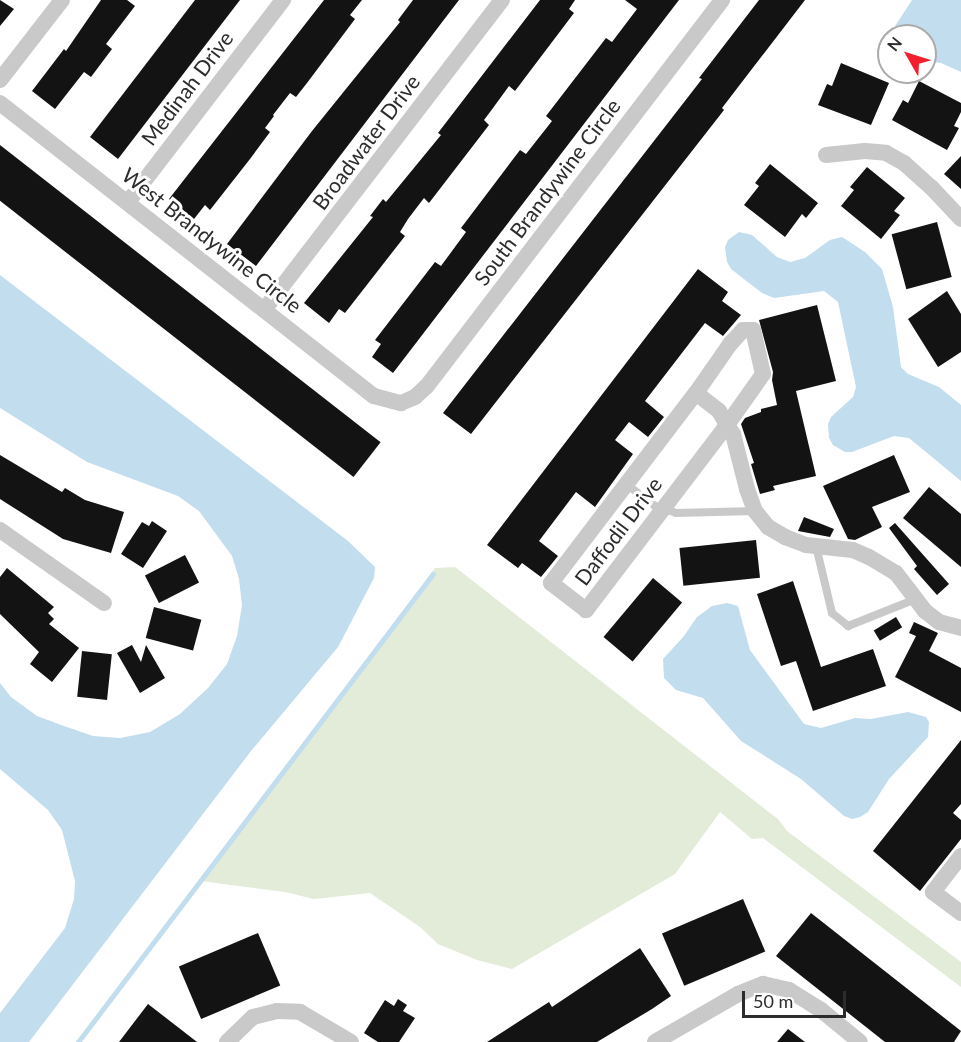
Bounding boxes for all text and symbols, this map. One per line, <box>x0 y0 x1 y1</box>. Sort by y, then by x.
north arrow <box>877 24 937 84</box>
street label: Medinah Drive <box>136 26 238 150</box>
text: N <box>883 33 905 54</box>
street label: Broadwater Drive <box>307 69 425 215</box>
street label: South Brandywine Circle <box>469 94 625 290</box>
street label: West Brandywine Circle <box>117 162 307 318</box>
street label: Daffodil Drive <box>569 472 667 590</box>
scale bar <box>745 979 848 1017</box>
text: 50 m <box>753 990 793 1012</box>

